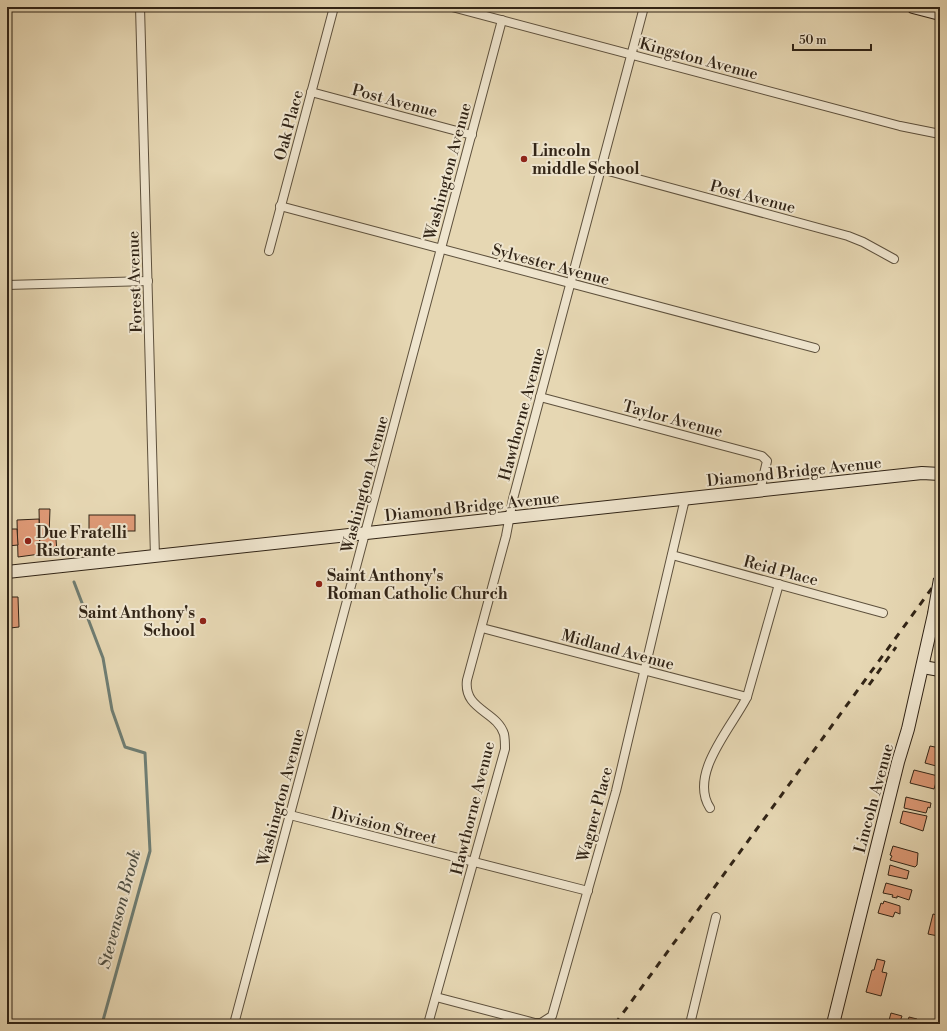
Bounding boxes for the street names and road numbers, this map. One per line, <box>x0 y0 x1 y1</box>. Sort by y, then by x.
street label: Kingston Avenue <box>637 34 760 84</box>
street label: Post Avenue <box>350 80 440 122</box>
street label: Oak Place <box>270 88 308 163</box>
street label: Washington Avenue <box>420 100 476 243</box>
street label: Post Avenue <box>708 176 798 218</box>
street label: Forest Avenue <box>123 231 147 333</box>
street label: Sylvester Avenue <box>490 240 612 290</box>
street label: Hawthorne Avenue <box>495 345 549 483</box>
street label: Taylor Avenue <box>621 396 725 442</box>
street label: Washington Avenue <box>337 413 393 556</box>
street label: Diamond Bridge Avenue <box>706 453 883 491</box>
street label: Diamond Bridge Avenue <box>384 488 561 526</box>
street label: Reid Place <box>741 551 820 591</box>
street label: Midland Avenue <box>559 625 676 675</box>
street label: Washington Avenue <box>253 726 309 869</box>
street label: Hawthorne Avenue <box>447 739 499 877</box>
street label: Lincoln Avenue <box>850 741 898 855</box>
street label: Wagner Place <box>572 765 617 865</box>
street label: Division Street <box>329 803 439 849</box>

